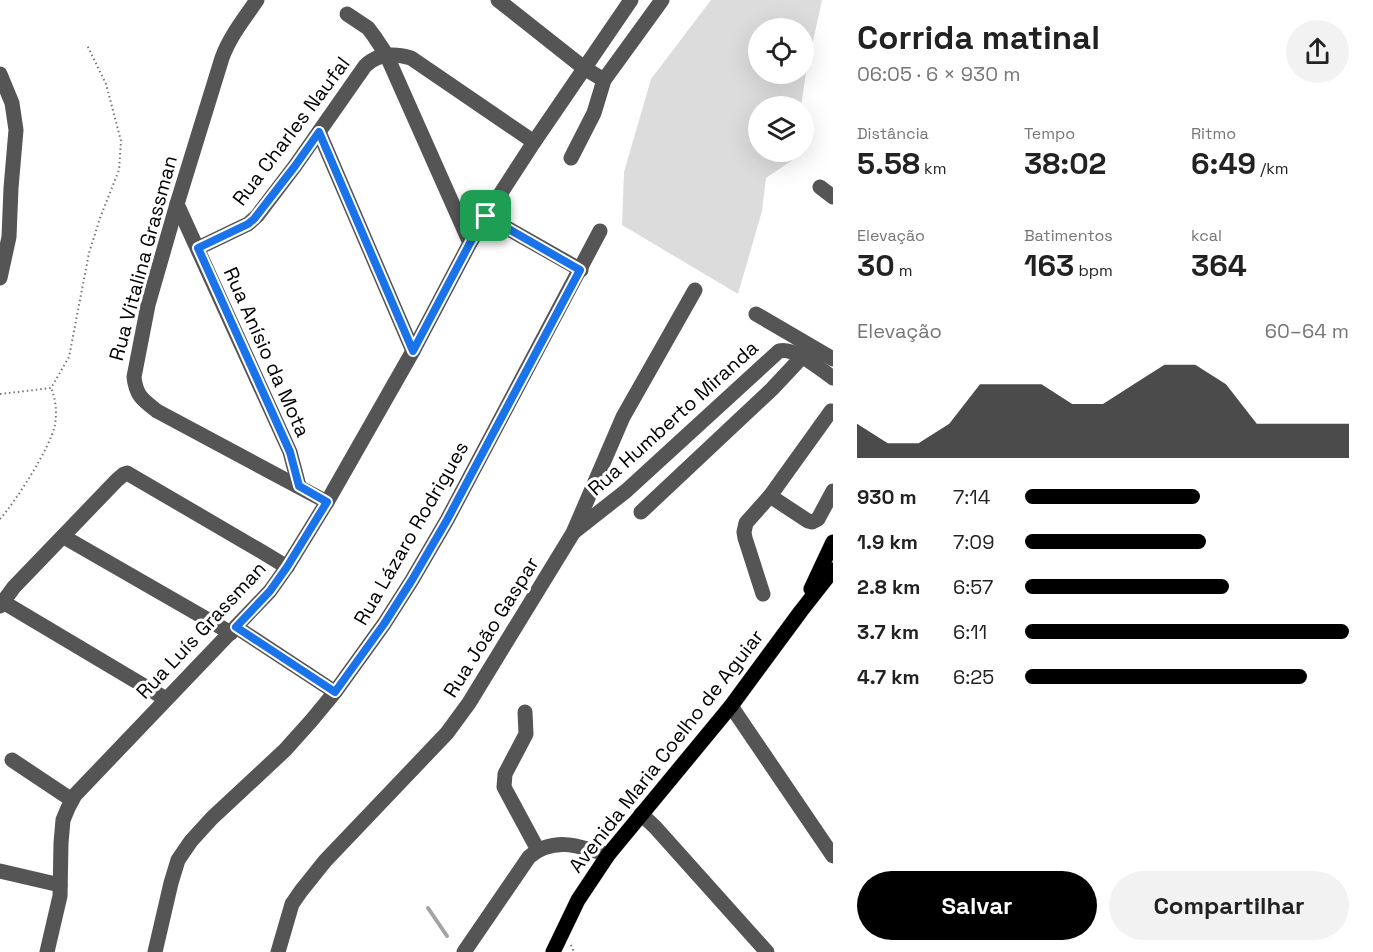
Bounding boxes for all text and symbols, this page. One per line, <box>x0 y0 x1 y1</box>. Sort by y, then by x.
text: Corrida matinal <box>857 17 1100 59</box>
map controls <box>748 18 814 162</box>
button: locate <box>748 18 814 84</box>
button: share <box>1286 20 1349 83</box>
street label: Rua Charles Naufal <box>226 51 356 211</box>
text: 06:05 · 6 × 930 m <box>857 61 1020 87</box>
button: layers <box>748 96 814 162</box>
text: Distância <box>857 123 929 144</box>
text: Tempo <box>1024 123 1075 144</box>
text: Ritmo <box>1191 123 1236 144</box>
text: 5.58 <box>857 144 920 183</box>
text: 38:02 <box>1024 144 1106 183</box>
text: 6:49 <box>1191 144 1256 183</box>
street label: Rua Vitalina Grassman <box>103 152 183 364</box>
text: km <box>920 158 946 179</box>
text: /km <box>1256 158 1289 179</box>
pin <box>460 190 511 241</box>
icon: arrive <box>469 199 502 232</box>
text: Elevação <box>857 225 925 246</box>
text: Batimentos <box>1024 225 1113 246</box>
text: kcal <box>1191 225 1222 246</box>
text: 30 <box>857 246 895 285</box>
text: 163 <box>1024 246 1074 285</box>
text: 364 <box>1191 246 1247 285</box>
text: m <box>895 260 913 281</box>
text: bpm <box>1074 260 1113 281</box>
street label: Rua Anísio da Mota <box>218 263 316 441</box>
text: Elevação <box>857 318 942 344</box>
text: 60–64 m <box>1265 318 1349 344</box>
street label: Rua Humberto Miranda <box>582 335 764 501</box>
street label: Rua Lázaro Rodrigues <box>348 436 474 630</box>
text: 930 m <box>857 484 917 510</box>
text: 7:14 <box>953 484 990 510</box>
text: 1.9 km <box>857 529 918 555</box>
text: 7:09 <box>953 529 994 555</box>
street label: Rua João Gaspar <box>437 552 545 702</box>
street label: Rua Luís Grassman <box>130 556 272 704</box>
text: 2.8 km <box>857 574 920 600</box>
text: 6:57 <box>953 574 993 600</box>
text: 3.7 km <box>857 619 919 645</box>
text: 6:11 <box>953 619 987 645</box>
street label: Avenida Maria Coelho de Aguiar <box>563 624 769 878</box>
text: 4.7 km <box>857 664 920 690</box>
text: 6:25 <box>953 664 994 690</box>
button: Salvar <box>857 871 1097 940</box>
button: Compartilhar <box>1109 871 1349 940</box>

